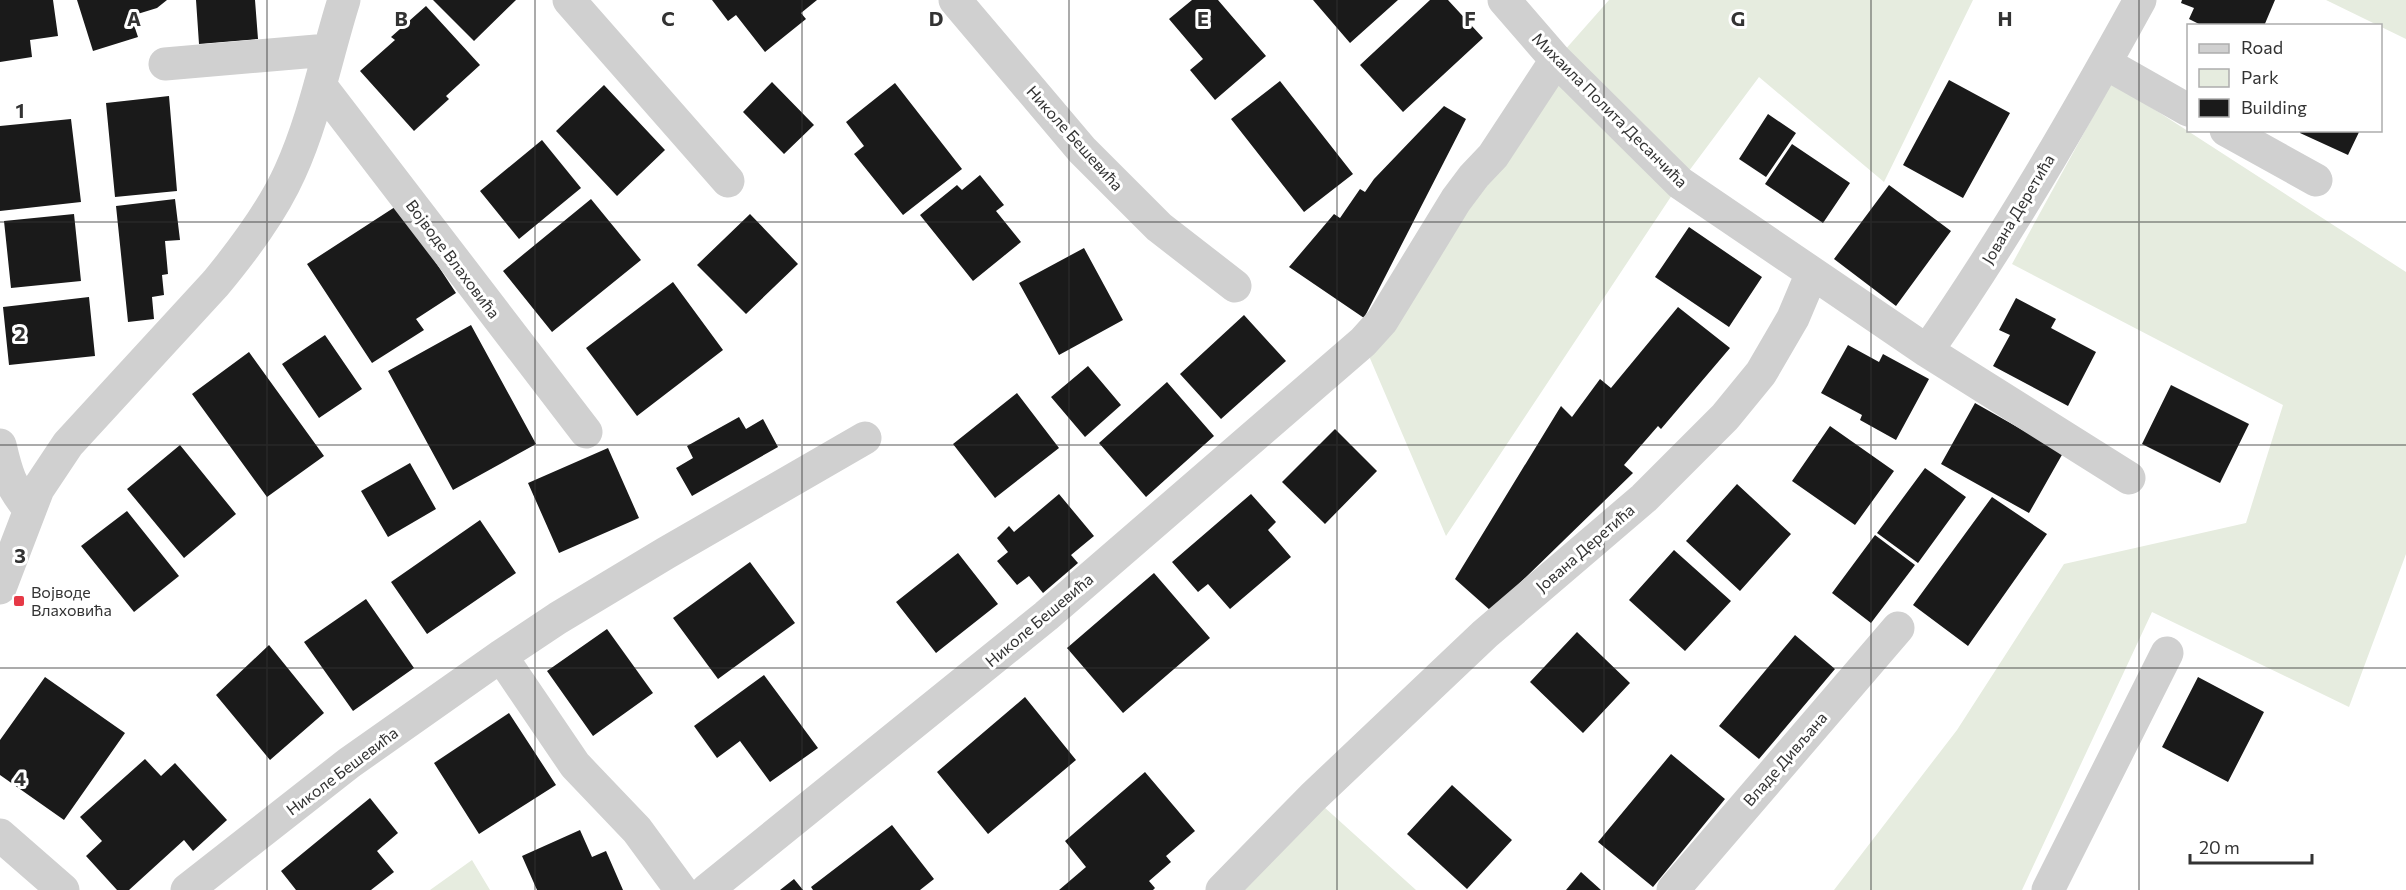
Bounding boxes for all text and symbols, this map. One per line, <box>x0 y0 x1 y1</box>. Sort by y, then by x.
text: A <box>127 6 141 30</box>
text: B <box>394 6 408 30</box>
text: C <box>661 6 675 30</box>
text: D <box>929 6 943 30</box>
text: E <box>1197 6 1209 30</box>
text: F <box>1464 6 1476 30</box>
text: G <box>1731 6 1745 30</box>
text: H <box>1998 6 2013 30</box>
legend <box>2187 24 2382 132</box>
street label: Михаила Полита Десанчића <box>1529 28 1692 191</box>
text: Road <box>2241 36 2283 58</box>
text: Park <box>2241 66 2279 88</box>
street label: Николе Бешевића <box>1023 81 1128 194</box>
text: Building <box>2241 96 2307 118</box>
text: 1 <box>15 98 25 122</box>
street label: Јована Деретића <box>1977 151 2058 267</box>
street label: Војводе Влаховића <box>403 196 504 322</box>
text: 2 <box>14 321 26 345</box>
street label: Јована Деретића <box>1532 500 1638 596</box>
text: 3 <box>14 543 26 567</box>
street label: Николе Бешевића <box>981 569 1096 670</box>
place label: Војводе Влаховића <box>31 582 112 619</box>
marker: Војводе Влаховића <box>12 594 26 608</box>
street label: Владе Дивљана <box>1739 708 1831 809</box>
street label: Николе Бешевића <box>282 722 401 819</box>
text: 4 <box>14 766 26 790</box>
scale bar <box>2190 827 2312 865</box>
text: 20 m <box>2199 836 2240 858</box>

